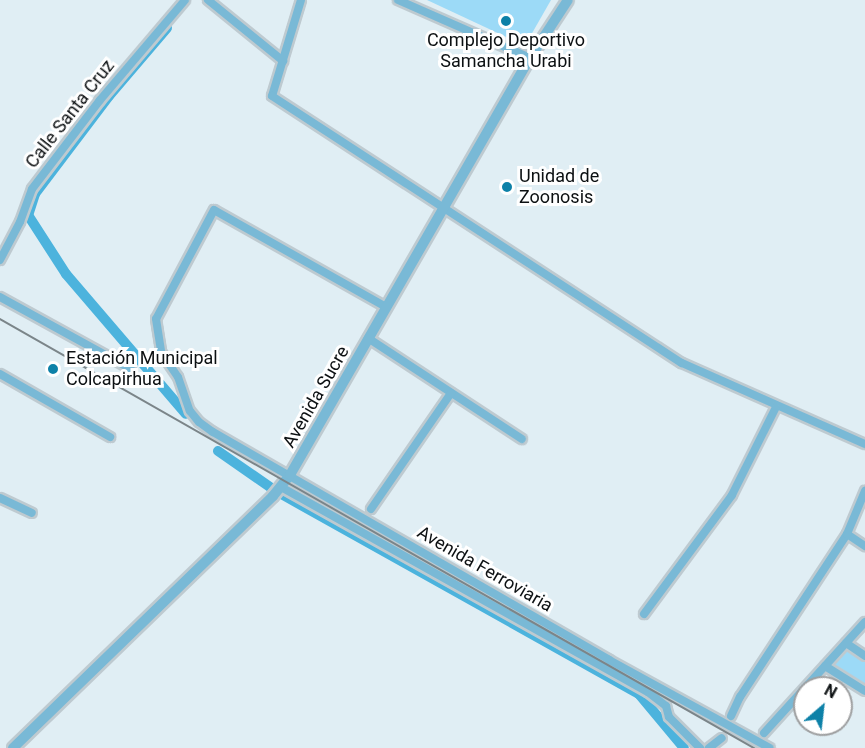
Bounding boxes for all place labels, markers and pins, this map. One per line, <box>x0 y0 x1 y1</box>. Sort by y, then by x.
marker: Complejo Deportivo Samancha Urabi <box>499 14 513 28</box>
place label: Complejo Deportivo Samancha Urabi <box>427 30 585 72</box>
place label: Unidad de Zoonosis <box>519 166 599 208</box>
marker: Unidad de Zoonosis <box>500 180 514 194</box>
place label: Estación Municipal Colcapirhua <box>66 348 218 391</box>
marker: Estación Municipal Colcapirhua <box>44 360 62 378</box>

